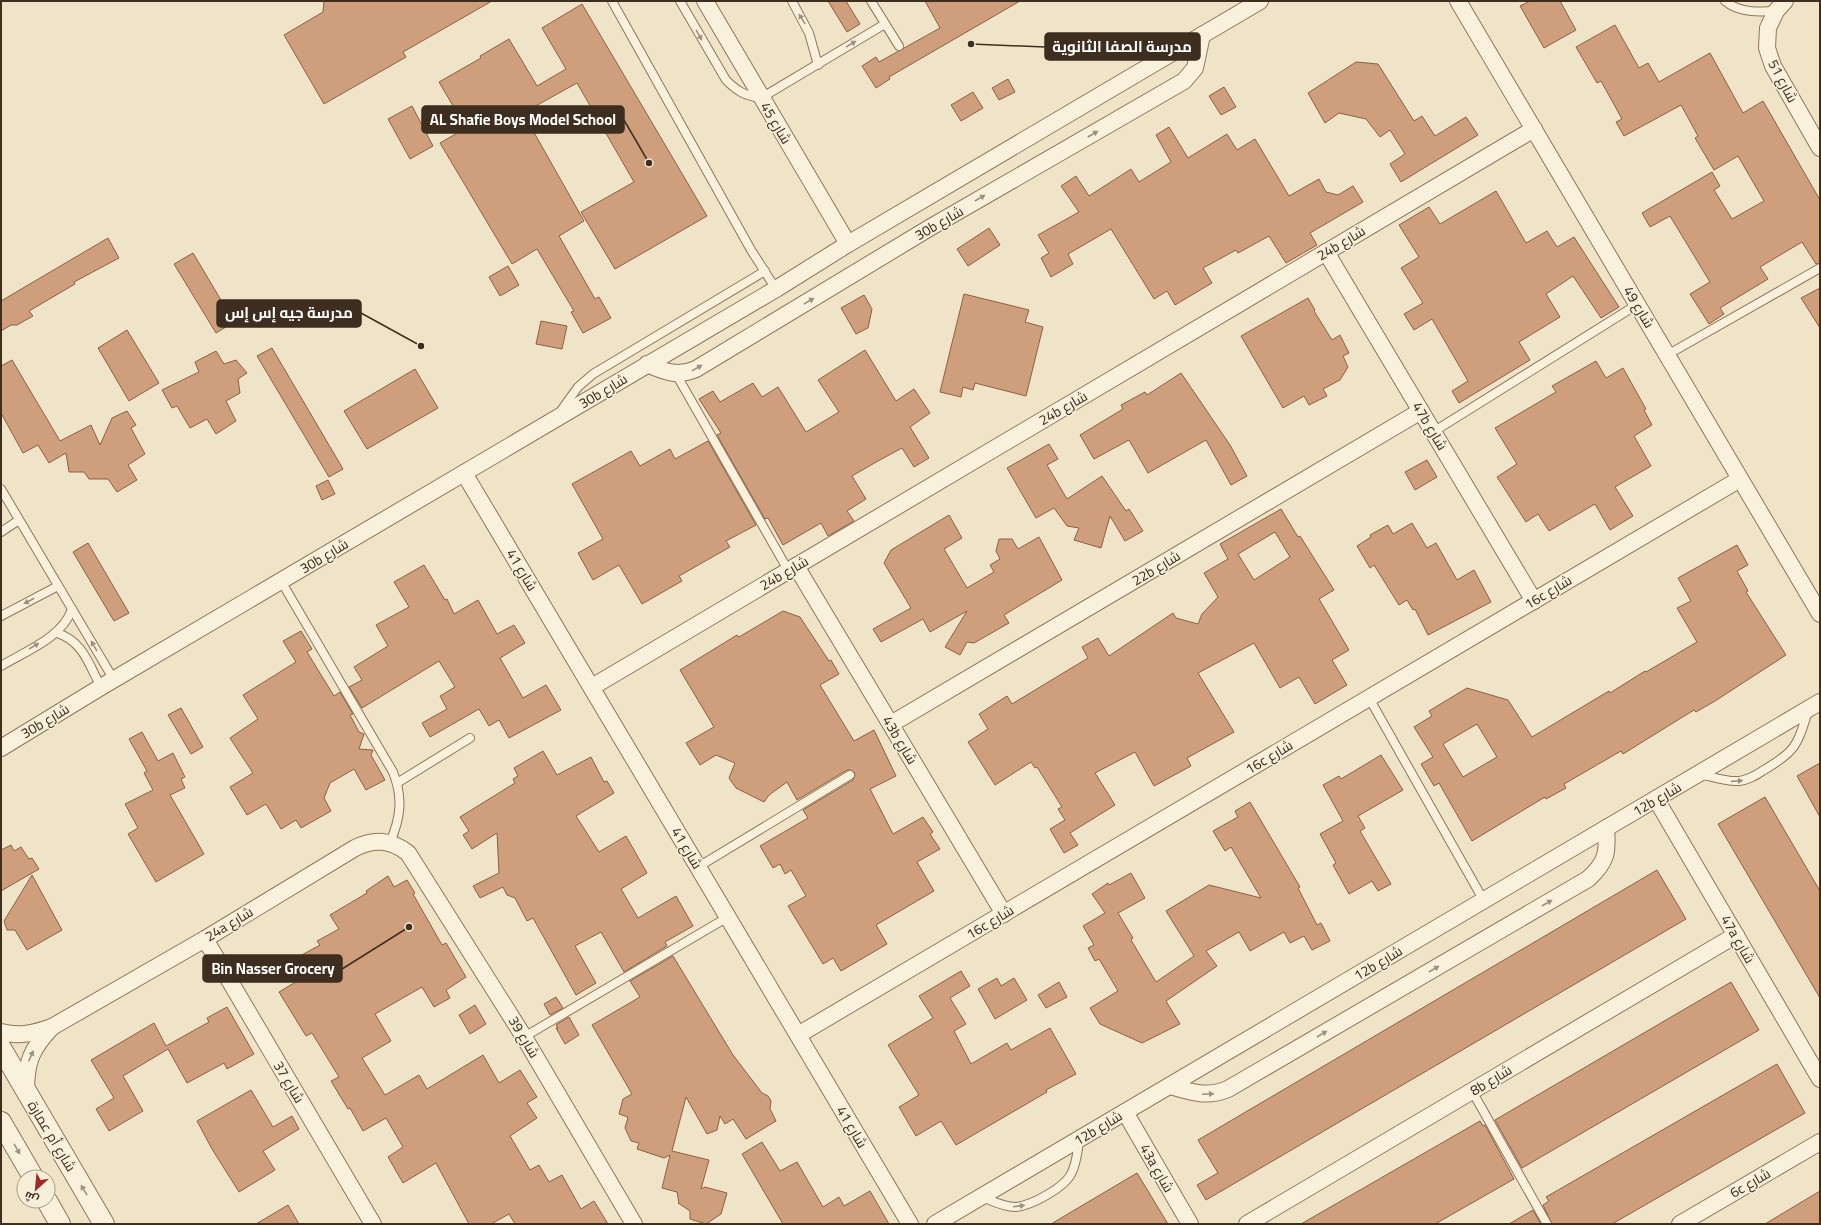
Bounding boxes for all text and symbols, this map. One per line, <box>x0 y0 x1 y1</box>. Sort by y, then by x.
one-way arrow <box>799 13 806 25</box>
one-way arrow <box>696 29 703 41</box>
text: مدرسة الصفا الثانوية <box>1052 32 1192 61</box>
callout: مدرسة الصفا الثانوية <box>1045 33 1200 60</box>
one-way arrow <box>845 41 857 48</box>
street label: شارع 51 <box>1761 55 1805 107</box>
street label: شارع 45 <box>753 97 799 149</box>
text: AL Shafie Boys Model School <box>430 105 616 134</box>
callout: AL Shafie Boys Model School <box>422 106 624 133</box>
one-way arrow <box>1087 130 1099 137</box>
one-way arrow <box>974 195 986 202</box>
street label: 30b شارع <box>909 198 969 248</box>
street label: 24b شارع <box>1311 218 1371 268</box>
street label: شارع 49 <box>1616 281 1662 333</box>
one-way arrow <box>803 297 815 304</box>
text: مدرسة جيه إس إس <box>225 298 353 327</box>
callout: مدرسة جيه إس إس <box>217 300 361 327</box>
one-way arrow <box>691 364 703 371</box>
street label: 30b شارع <box>573 366 633 416</box>
street label: 24b شارع <box>1033 383 1093 433</box>
street label: 47b شارع <box>1405 396 1455 456</box>
street label: 30b شارع <box>294 531 354 581</box>
street label: 22b شارع <box>1126 543 1186 593</box>
street label: شارع 41 <box>499 544 545 596</box>
street label: 24b شارع <box>754 548 814 598</box>
street label: 16c شارع <box>1519 567 1577 617</box>
one-way arrow <box>24 598 35 604</box>
one-way arrow <box>90 641 98 651</box>
one-way arrow <box>29 642 39 650</box>
street label: 30b شارع <box>15 696 75 746</box>
street label: 43b شارع <box>875 710 925 770</box>
street label: 16c شارع <box>1240 732 1298 782</box>
street label: 12b شارع <box>1627 774 1687 824</box>
one-way arrow <box>1731 777 1743 784</box>
street label: شارع 41 <box>664 822 710 874</box>
street label: 16c شارع <box>961 897 1019 947</box>
street label: 24a شارع <box>200 899 258 949</box>
one-way arrow <box>1541 900 1553 907</box>
street label: 47a شارع <box>1714 910 1762 968</box>
street label: 12b شارع <box>1348 938 1408 988</box>
text: Bin Nasser Grocery <box>211 954 335 983</box>
callout: Bin Nasser Grocery <box>203 955 342 982</box>
one-way arrow <box>1428 965 1440 972</box>
street label: شارع 39 <box>501 1011 547 1063</box>
one-way arrow <box>1316 1031 1328 1038</box>
one-way arrow <box>28 1051 34 1062</box>
street label: شارع 37 <box>266 1056 312 1108</box>
street label: 8b شارع <box>1465 1057 1517 1103</box>
one-way arrow <box>1202 1090 1214 1097</box>
street label: شارع أم عمارة <box>20 1095 84 1177</box>
street label: شارع 41 <box>829 1101 875 1153</box>
street label: 12b شارع <box>1068 1103 1128 1153</box>
street label: 43a شارع <box>1133 1139 1181 1197</box>
one-way arrow <box>14 1143 21 1155</box>
street label: 6c شارع <box>1724 1161 1776 1205</box>
north arrow <box>16 1169 56 1209</box>
one-way arrow <box>81 1184 88 1196</box>
text: ش <box>21 1186 42 1210</box>
one-way arrow <box>1012 1203 1025 1209</box>

